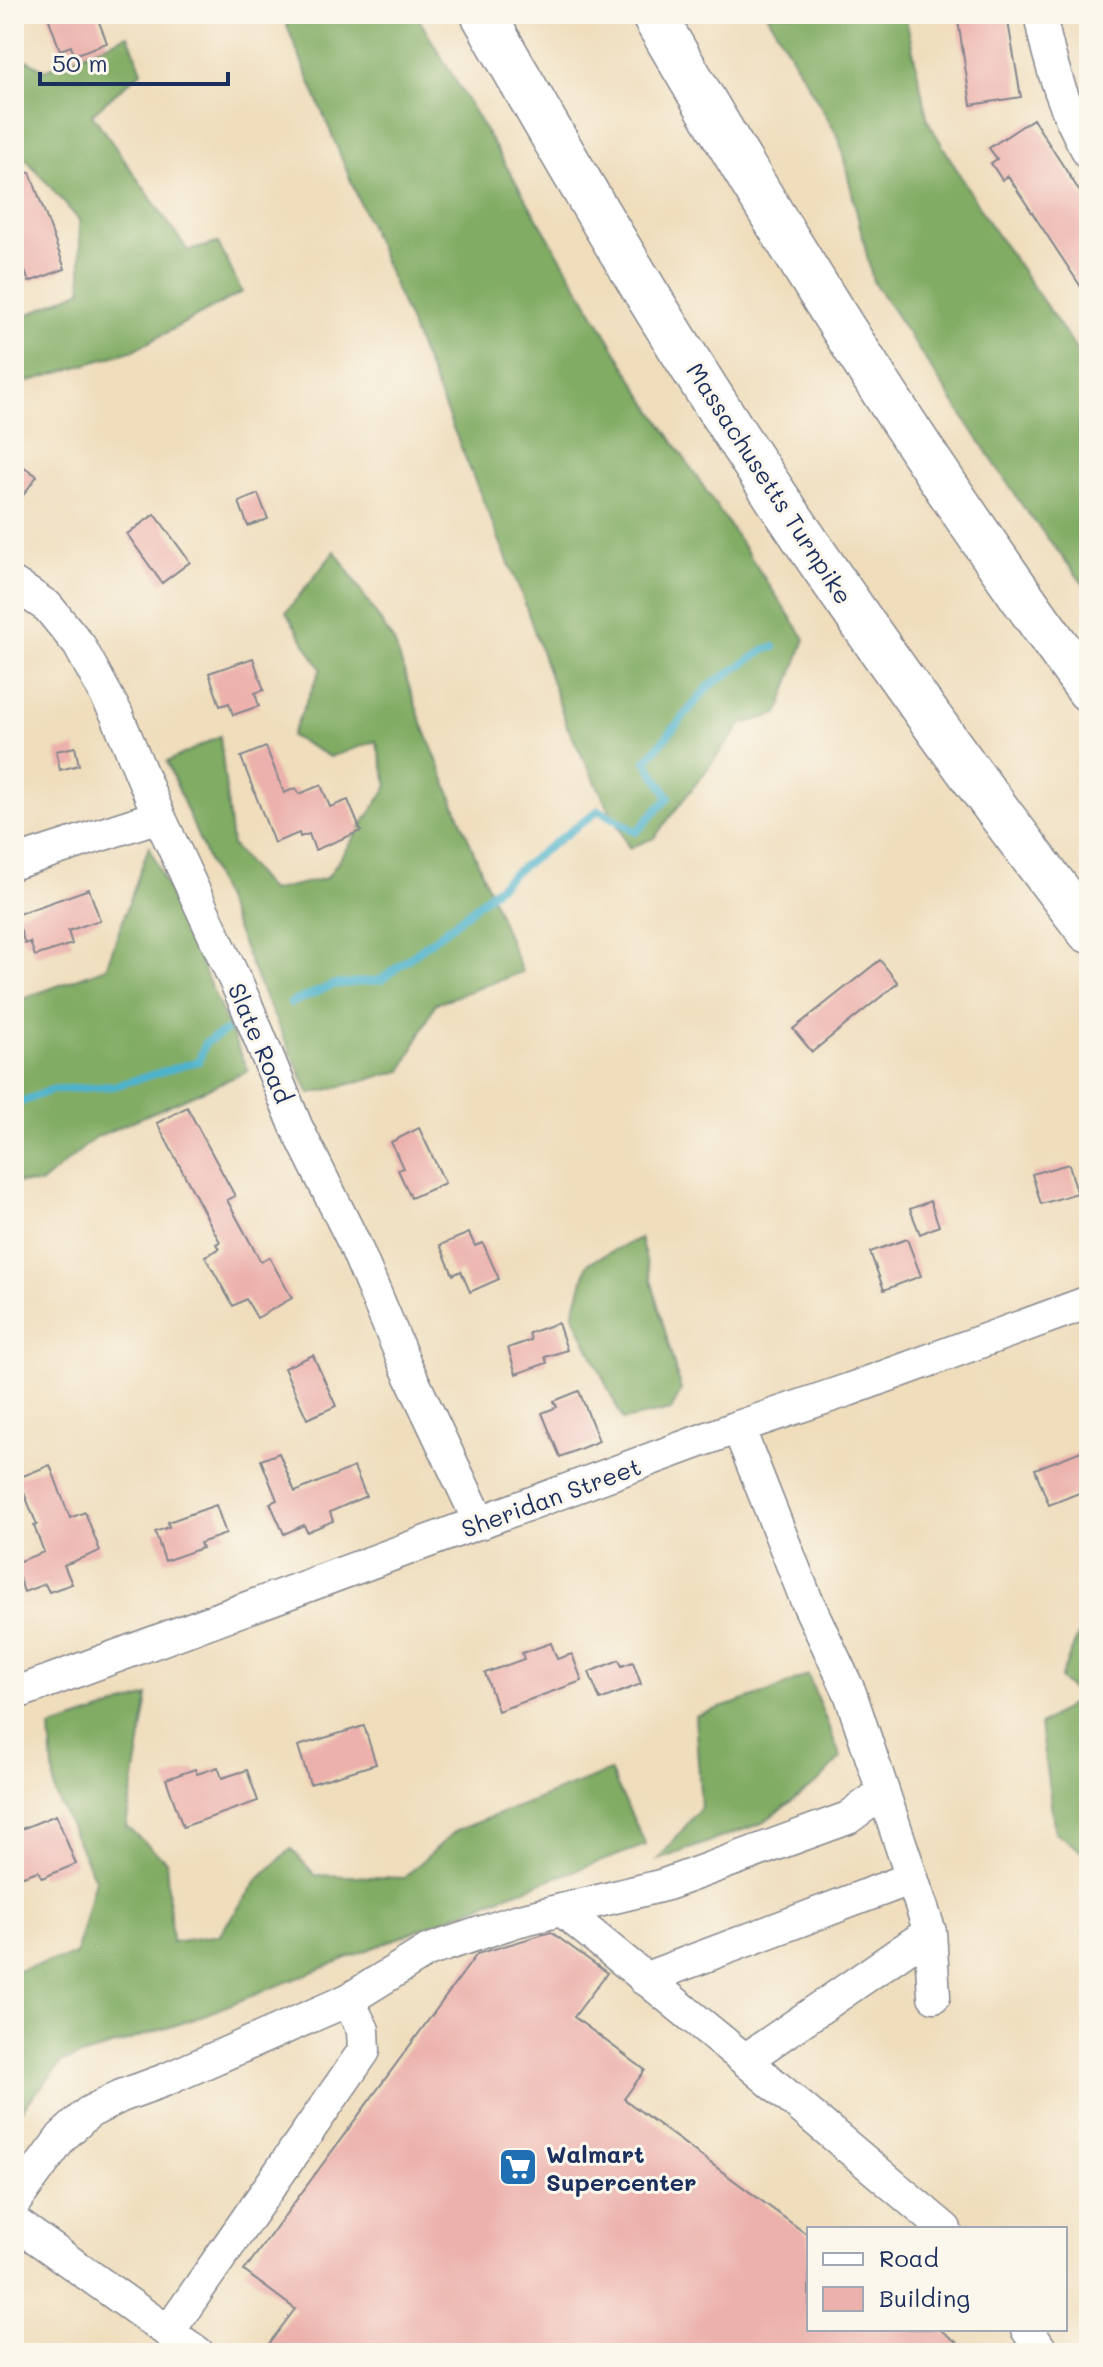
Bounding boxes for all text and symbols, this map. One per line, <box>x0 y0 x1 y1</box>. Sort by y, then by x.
scale bar <box>40 36 228 86</box>
text: 50 m <box>52 47 108 78</box>
street label: Massachusetts Turnpike <box>680 356 860 610</box>
street label: Slate Road <box>222 978 300 1108</box>
street label: Sheridan Street <box>457 1450 645 1544</box>
place label: Walmart Supercenter <box>546 2138 697 2197</box>
supermarket icon: Walmart Supercenter <box>497 2146 539 2188</box>
legend <box>807 2227 1067 2331</box>
text: Road <box>879 2242 939 2273</box>
text: Building <box>879 2282 970 2313</box>

